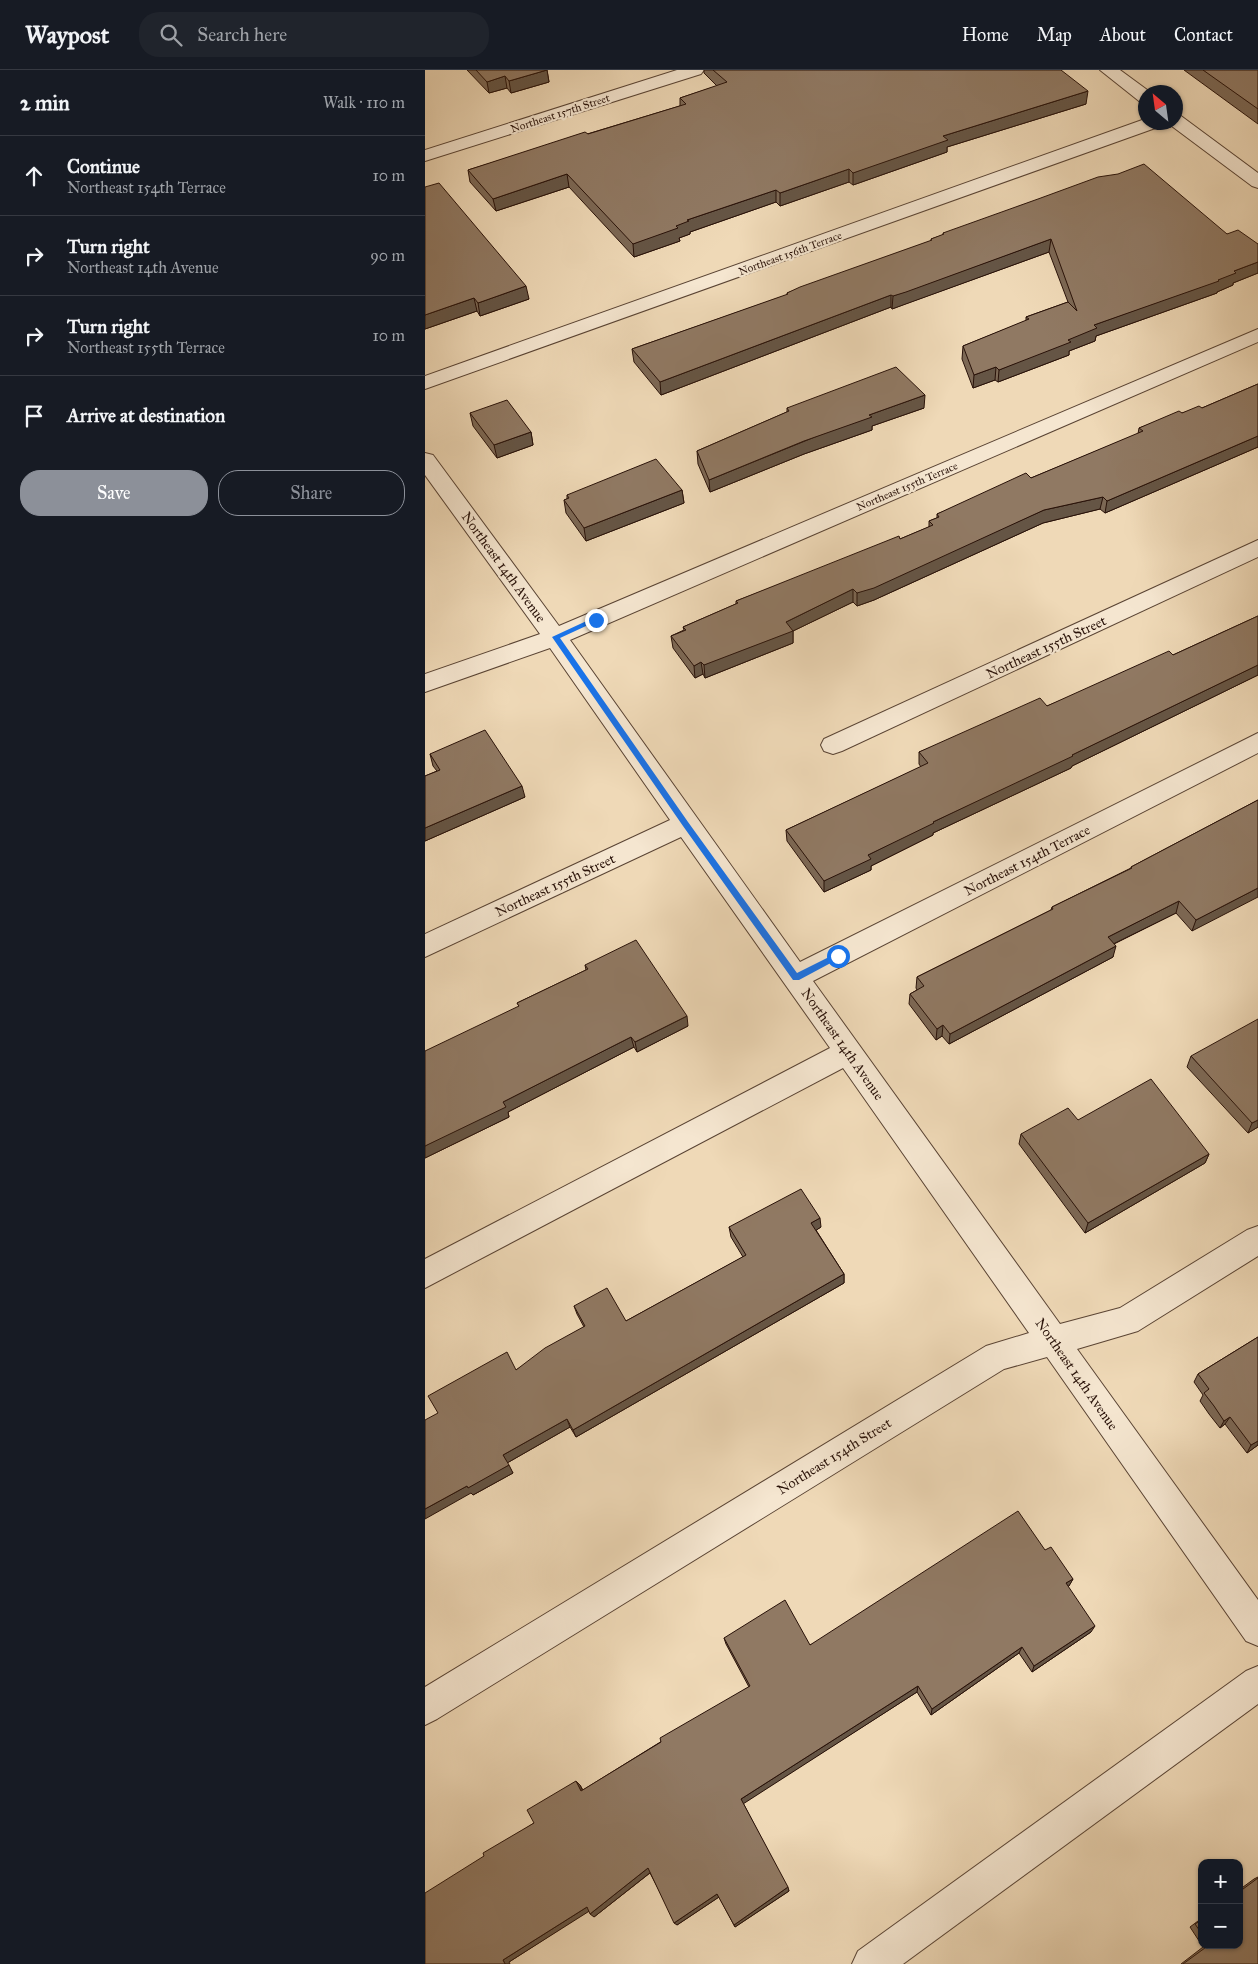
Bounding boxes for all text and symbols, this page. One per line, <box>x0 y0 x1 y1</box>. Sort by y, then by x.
search box <box>139 12 489 57</box>
text: Waypost <box>25 20 109 50</box>
icon: search <box>157 21 185 49</box>
text: Search here <box>197 23 287 46</box>
text: Home <box>962 24 1009 46</box>
text: Map <box>1037 24 1072 46</box>
text: About <box>1100 24 1146 46</box>
text: Contact <box>1174 24 1233 46</box>
north arrow <box>1138 85 1183 130</box>
text: 2 min <box>20 90 70 116</box>
street label: Northeast 157th Street <box>509 91 611 136</box>
text: Walk · 110 m <box>323 93 405 112</box>
text: Continue <box>67 155 140 178</box>
icon: ahead <box>20 162 48 190</box>
text: 10 m <box>373 166 405 185</box>
text: Northeast 154th Terrace <box>67 178 226 197</box>
street label: Northeast 156th Terrace <box>737 229 844 278</box>
text: Turn right <box>67 235 150 258</box>
icon: right <box>20 242 48 270</box>
text: 90 m <box>370 246 405 265</box>
text: Northeast 14th Avenue <box>67 258 219 277</box>
text: Turn right <box>67 315 150 338</box>
icon: right <box>20 322 48 350</box>
text: 10 m <box>373 326 405 345</box>
text: Northeast 155th Terrace <box>67 338 225 357</box>
icon: arrive <box>20 402 48 430</box>
text: Arrive at destination <box>67 404 225 427</box>
street label: Northeast 155th Terrace <box>855 459 960 514</box>
button: Save <box>20 470 208 516</box>
button: Share <box>218 470 405 516</box>
street label: Northeast 14th Avenue <box>458 509 550 626</box>
route end <box>585 609 608 632</box>
street label: Northeast 155th Street <box>983 612 1109 683</box>
street label: Northeast 154th Terrace <box>961 821 1093 900</box>
street label: Northeast 155th Street <box>492 850 618 921</box>
route start <box>827 945 850 968</box>
street label: Northeast 14th Avenue <box>798 985 888 1104</box>
street label: Northeast 14th Avenue <box>1032 1315 1122 1434</box>
street label: Northeast 154th Street <box>774 1414 895 1498</box>
map controls <box>1198 1859 1243 1949</box>
button: + <box>1198 1859 1243 1904</box>
button: − <box>1198 1904 1243 1949</box>

